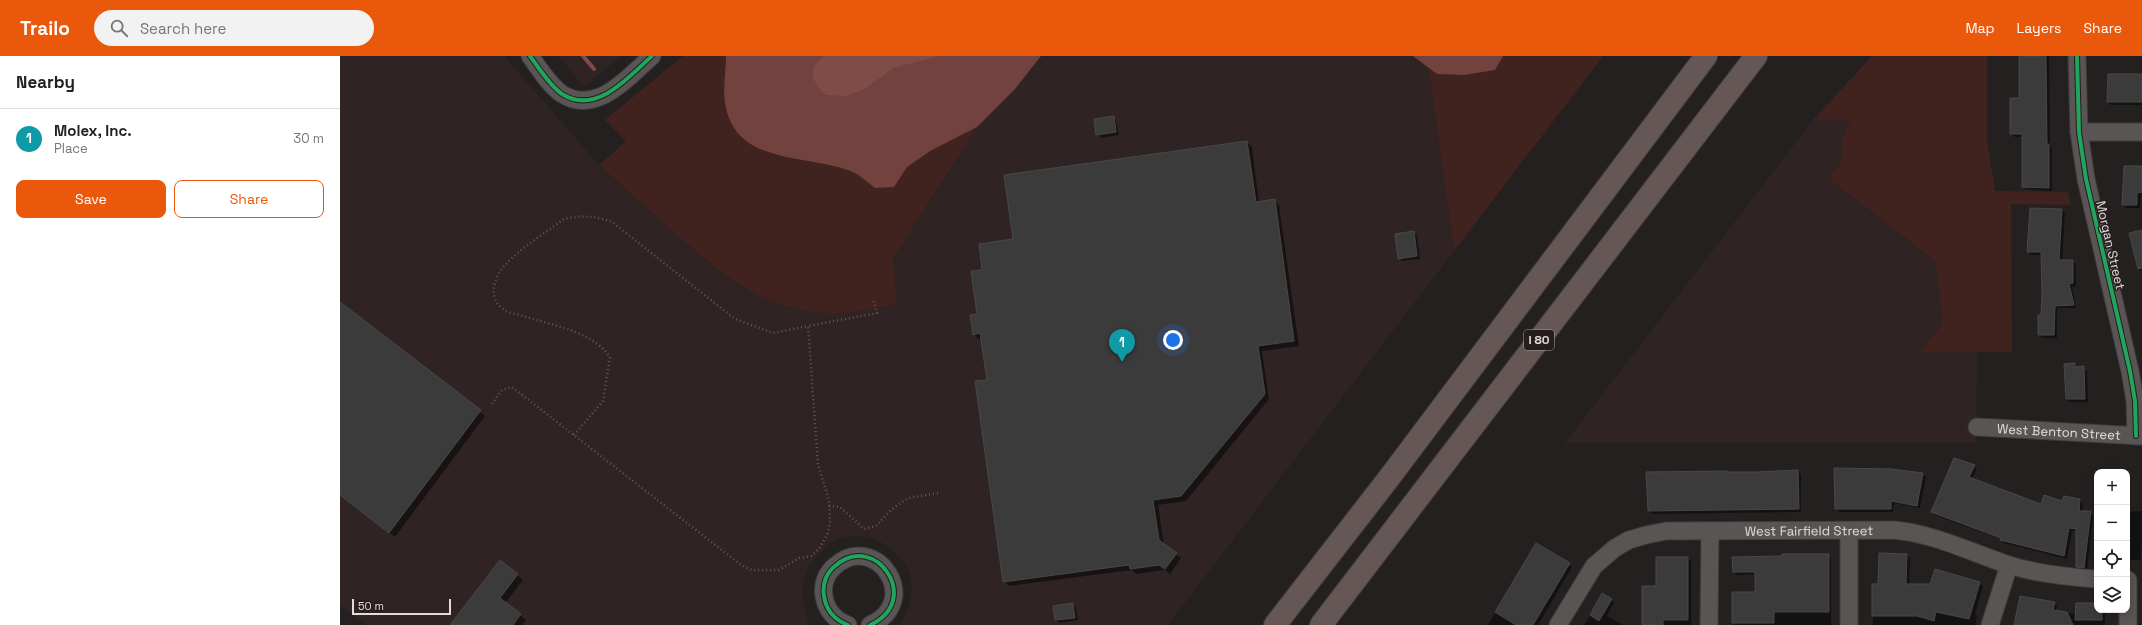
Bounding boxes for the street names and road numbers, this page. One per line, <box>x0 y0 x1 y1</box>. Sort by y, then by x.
street label: Morgan Street <box>2092 199 2129 291</box>
road number: I 80 <box>1524 330 1554 350</box>
street label: West Benton Street <box>1997 420 2121 444</box>
street label: West Fairfield Street <box>1745 522 1873 540</box>

